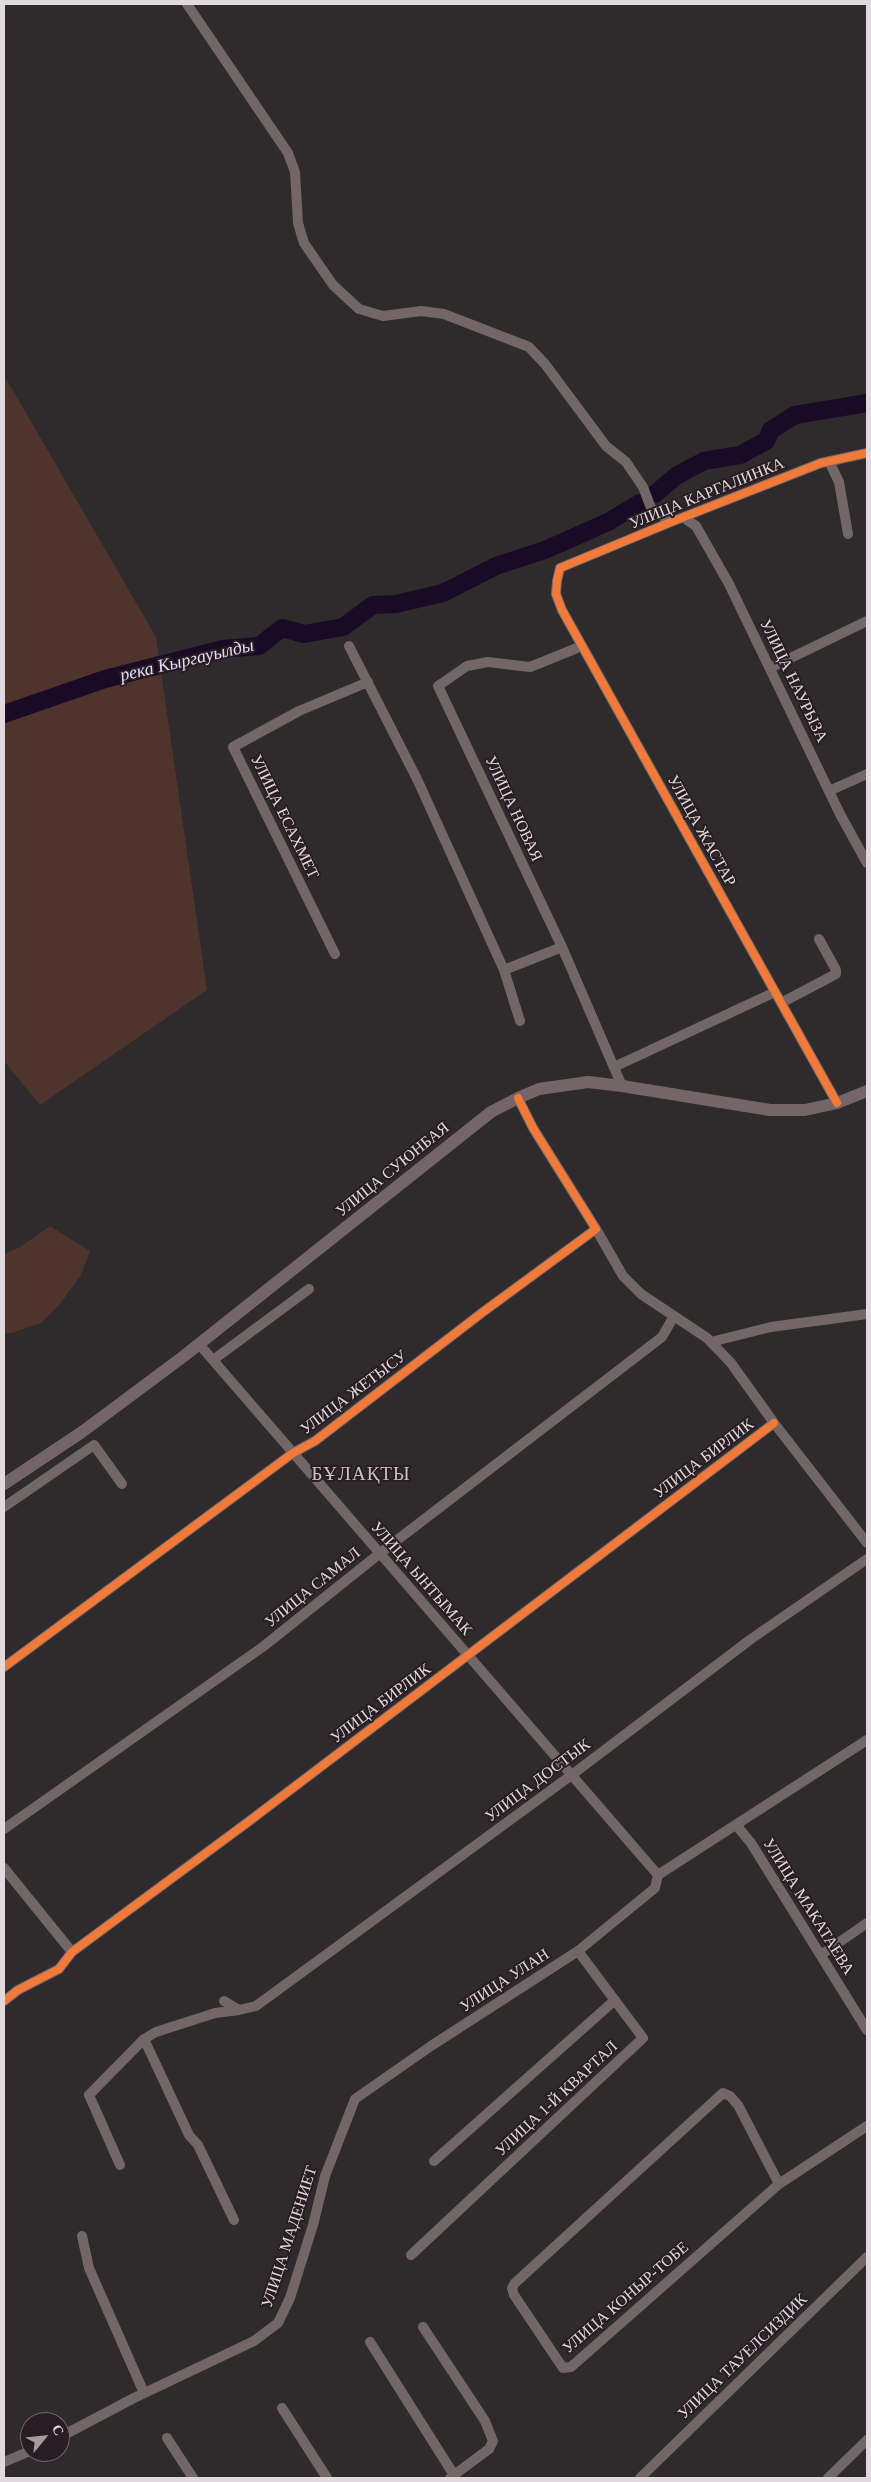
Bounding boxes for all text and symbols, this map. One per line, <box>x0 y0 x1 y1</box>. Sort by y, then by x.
street label: УЛИЦА КАРГАЛИНКА <box>627 454 787 534</box>
street label: УЛИЦА НАУРЫЗА <box>755 616 831 746</box>
water label: река Кыргауылды <box>118 635 256 687</box>
street label: УЛИЦА ЕСАХМЕТ <box>246 752 322 882</box>
street label: УЛИЦА НОВАЯ <box>480 753 546 865</box>
street label: УЛИЦА ЖАСТАР <box>662 772 740 890</box>
street label: УЛИЦА СУЮНБАЯ <box>333 1118 453 1222</box>
street label: УЛИЦА ЖЕТЫСУ <box>297 1347 411 1439</box>
street label: УЛИЦА БИРЛИК <box>650 1415 758 1503</box>
district label: БҰЛАҚТЫ <box>311 1464 411 1486</box>
street label: УЛИЦА ЫНТЫМАК <box>366 1518 476 1640</box>
street label: УЛИЦА САМАЛ <box>261 1544 365 1632</box>
street label: УЛИЦА БИРЛИК <box>327 1660 435 1748</box>
street label: УЛИЦА ДОСТЫК <box>482 1735 594 1827</box>
street label: УЛИЦА МАКАТАЕВА <box>758 1835 858 1979</box>
street label: УЛИЦА УЛАН <box>457 1945 553 2017</box>
street label: УЛИЦА 1-Й КВАРТАЛ <box>492 2037 622 2161</box>
street label: УЛИЦА МАДЕНИЕТ <box>258 2164 322 2310</box>
street label: УЛИЦА КОНЫР-ТОБЕ <box>559 2238 693 2358</box>
street label: УЛИЦА ТАУЕЛСИЗДИК <box>674 2290 812 2424</box>
north arrow <box>20 2412 70 2462</box>
text: С <box>49 2422 67 2438</box>

